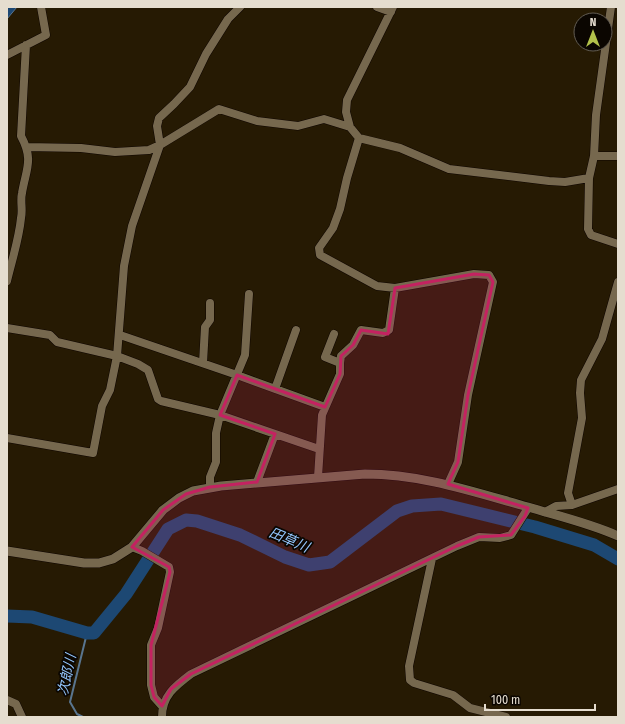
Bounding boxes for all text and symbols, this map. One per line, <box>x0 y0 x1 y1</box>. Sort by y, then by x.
north arrow <box>573 12 613 52</box>
text: N <box>590 16 596 29</box>
water label: 田草川 <box>266 524 313 557</box>
water label: 次郎川 <box>54 651 80 697</box>
scale bar <box>485 686 595 712</box>
text: 100 m <box>491 693 520 707</box>

